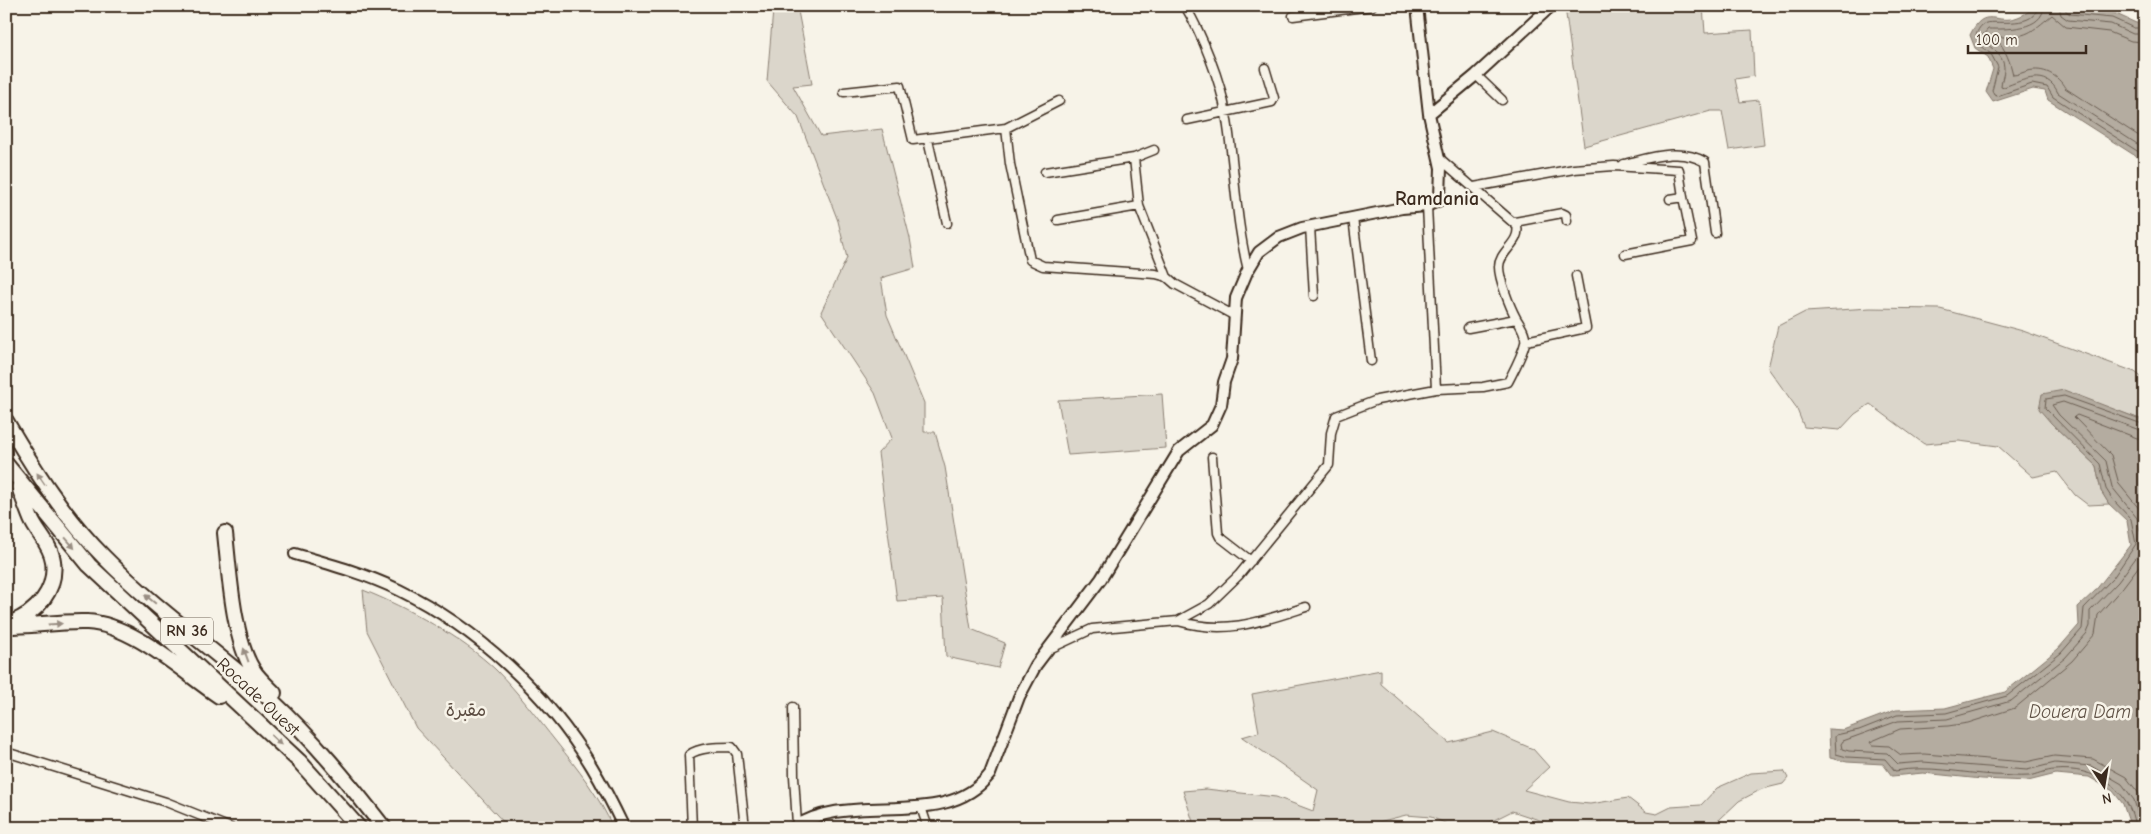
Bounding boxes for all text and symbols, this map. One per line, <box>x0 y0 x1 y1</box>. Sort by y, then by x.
scale bar <box>1968 22 2086 54</box>
text: 100 m <box>1976 31 2018 49</box>
district label: Ramdania <box>1395 187 1479 210</box>
one-way arrow <box>36 472 46 486</box>
one-way arrow <box>65 536 76 549</box>
one-way arrow <box>144 593 157 604</box>
road number: RN 36 <box>161 618 213 644</box>
one-way arrow <box>47 619 63 627</box>
one-way arrow <box>242 647 250 662</box>
street label: Rocade Ouest <box>212 654 304 741</box>
park label: مقبرة <box>446 700 486 721</box>
water label: Douera Dam <box>2029 701 2131 723</box>
one-way arrow <box>270 734 282 746</box>
north arrow <box>2078 762 2128 812</box>
text: N <box>2100 789 2113 807</box>

